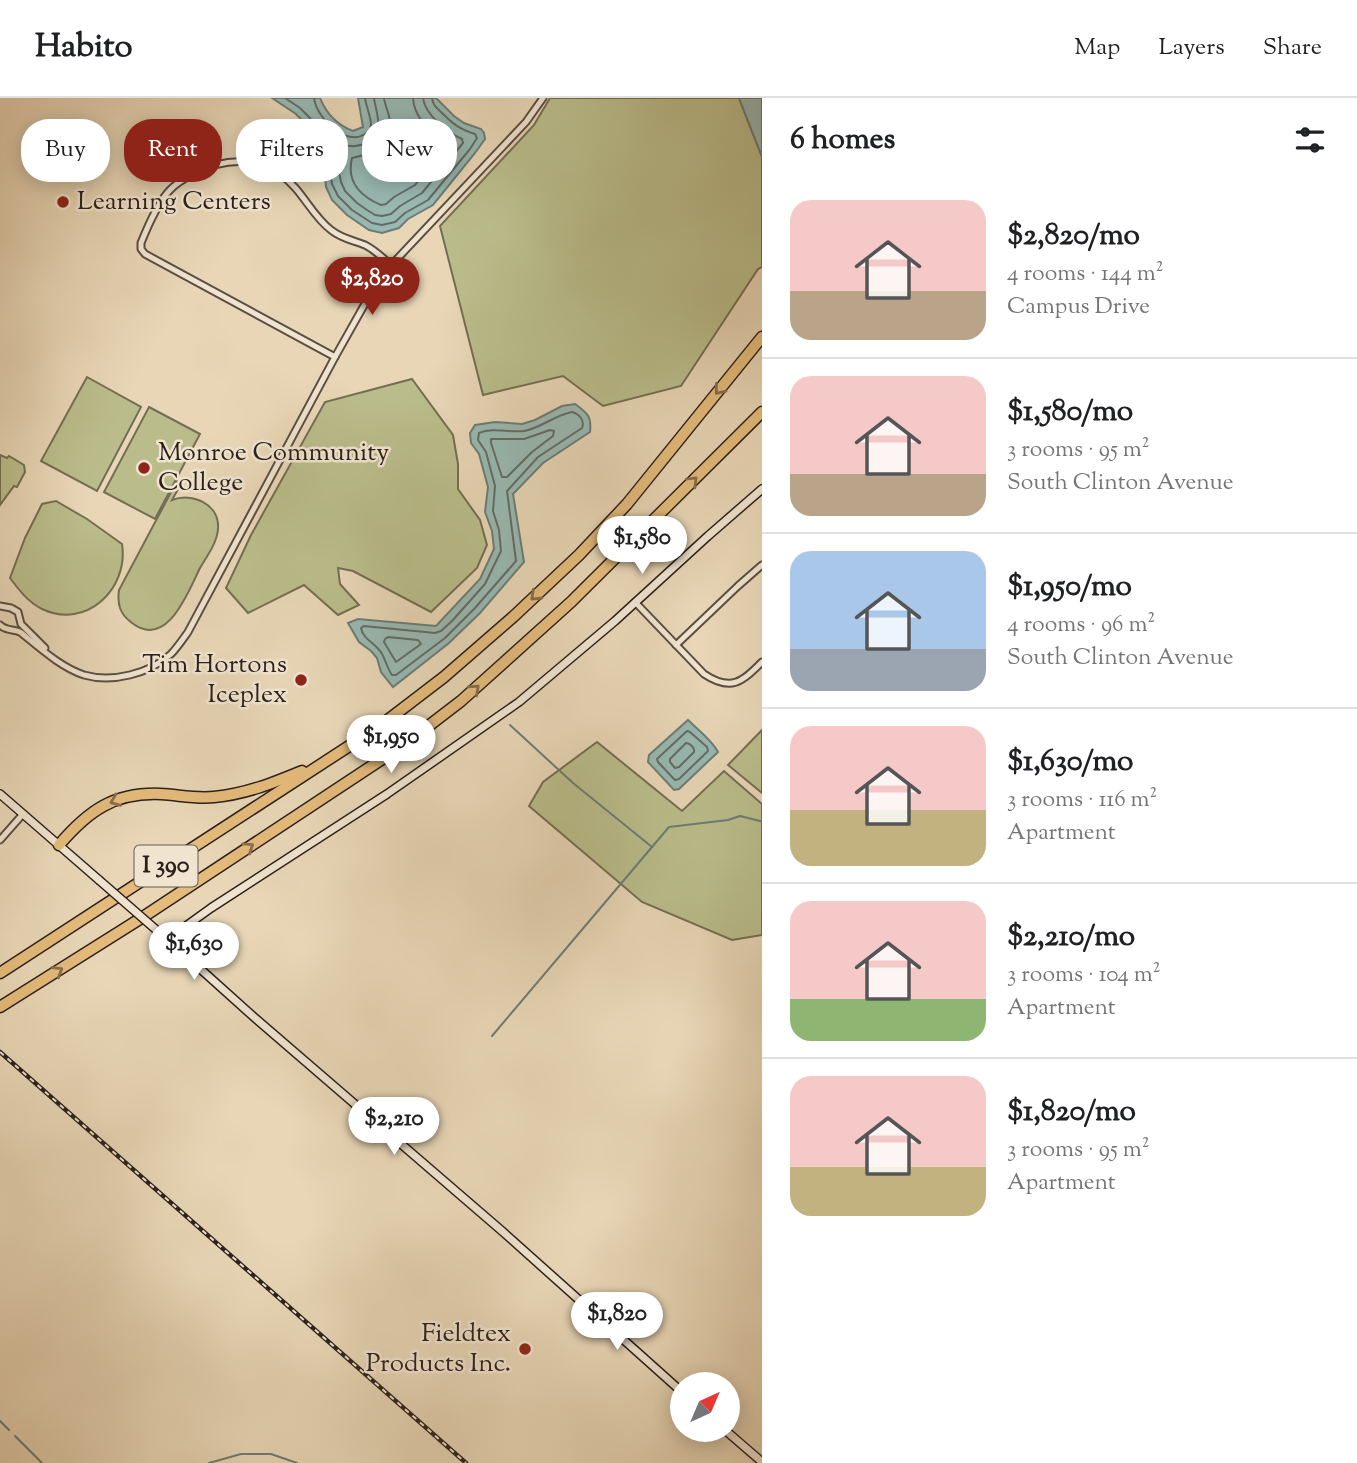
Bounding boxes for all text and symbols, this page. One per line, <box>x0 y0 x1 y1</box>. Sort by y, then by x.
text: Habito <box>35 24 133 72</box>
text: Map <box>1074 31 1120 65</box>
text: Layers <box>1158 31 1225 65</box>
text: Share <box>1263 31 1322 65</box>
chip: Buy <box>21 119 110 182</box>
chip: Rent <box>124 119 222 182</box>
chip: Filters <box>236 119 348 182</box>
chip: New <box>362 119 457 182</box>
text: 6 homes <box>790 119 895 162</box>
icon: filters <box>1291 121 1329 159</box>
place label: Learning Centers <box>77 184 271 221</box>
marker: Learning Centers <box>55 194 71 210</box>
text: $2,820/mo <box>1007 215 1140 258</box>
icon: home <box>846 228 930 312</box>
pin: $2,820 <box>315 258 429 317</box>
text: 4 rooms · 144 m² <box>1007 258 1164 291</box>
text: $2,820 <box>341 263 403 296</box>
text: Campus Drive <box>1007 291 1150 324</box>
one-way arrow <box>715 382 728 394</box>
text: $1,580/mo <box>1007 391 1133 434</box>
icon: home <box>846 404 930 488</box>
text: 3 rooms · 95 m² <box>1007 434 1150 467</box>
place label: Monroe Community College <box>158 435 389 502</box>
marker: Monroe Community College <box>136 460 152 476</box>
text: South Clinton Avenue <box>1007 467 1233 500</box>
one-way arrow <box>685 477 697 489</box>
pin: $1,580 <box>585 517 699 576</box>
text: $1,580 <box>613 522 671 555</box>
text: $1,950/mo <box>1007 566 1132 609</box>
icon: home <box>846 579 930 663</box>
one-way arrow <box>531 587 544 600</box>
text: 4 rooms · 96 m² <box>1007 609 1155 642</box>
text: South Clinton Avenue <box>1007 642 1233 675</box>
place label: Tim Hortons Iceplex <box>142 647 287 714</box>
marker: Tim Hortons Iceplex <box>293 672 309 688</box>
one-way arrow <box>467 684 480 697</box>
pin: $1,950 <box>334 716 448 775</box>
text: $1,950 <box>363 721 419 754</box>
text: $1,630/mo <box>1007 741 1133 784</box>
icon: home <box>846 754 930 838</box>
text: 3 rooms · 116 m² <box>1007 784 1157 817</box>
one-way arrow <box>109 793 121 807</box>
text: Apartment <box>1007 817 1116 850</box>
one-way arrow <box>241 843 254 855</box>
road number: I 390 <box>134 846 198 886</box>
text: $2,210/mo <box>1007 916 1135 959</box>
pin: $1,630 <box>137 922 251 982</box>
text: $1,630 <box>165 928 223 961</box>
icon: home <box>846 929 930 1013</box>
text: 3 rooms · 104 m² <box>1007 959 1161 992</box>
one-way arrow <box>50 966 63 979</box>
text: Apartment <box>1007 992 1116 1025</box>
text: $1,820/mo <box>1007 1091 1136 1134</box>
pin: $2,210 <box>337 1098 451 1157</box>
text: $2,210 <box>364 1103 424 1136</box>
icon: home <box>846 1104 930 1188</box>
text: 3 rooms · 95 m² <box>1007 1134 1150 1167</box>
text: Apartment <box>1007 1167 1116 1200</box>
pin: $1,820 <box>560 1292 674 1352</box>
text: $1,820 <box>587 1298 647 1331</box>
place label: Fieldtex Products Inc. <box>366 1316 511 1383</box>
marker: Fieldtex Products Inc. <box>517 1341 533 1357</box>
north arrow <box>670 1372 740 1442</box>
map controls <box>670 1372 740 1442</box>

